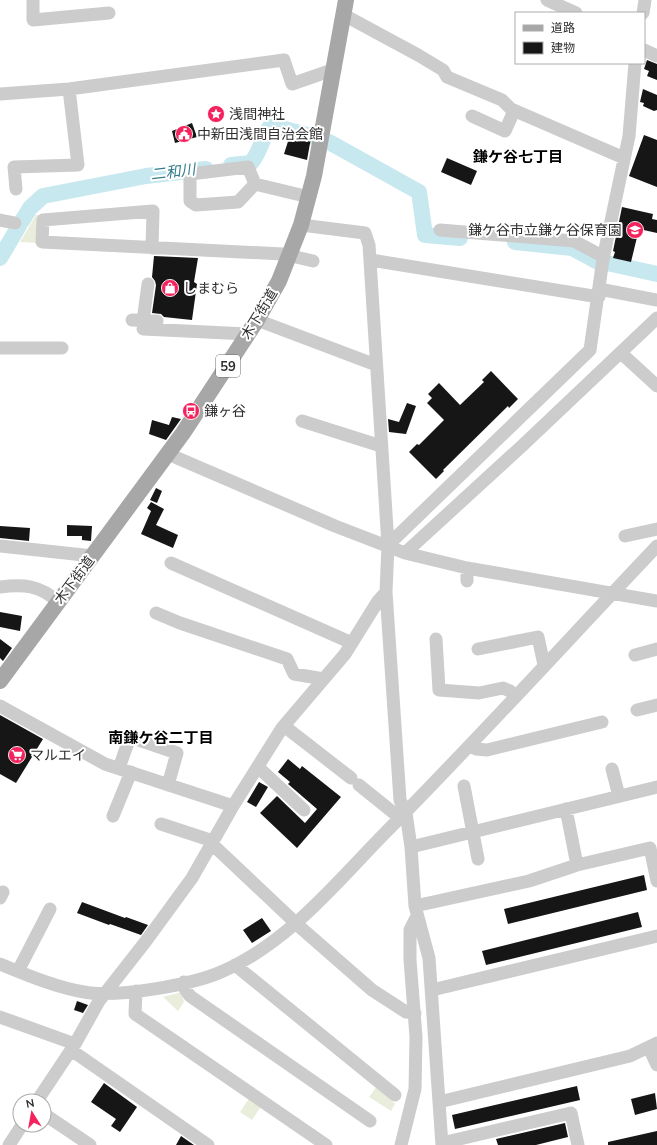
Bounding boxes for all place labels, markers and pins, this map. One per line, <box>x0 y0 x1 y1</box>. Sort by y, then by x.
place icon: 浅間神社 <box>206 104 226 124</box>
place label: 浅間神社 <box>229 105 285 123</box>
public building icon: 中新田浅間自治会館 <box>174 124 194 144</box>
place label: 中新田浅間自治会館 <box>197 125 323 143</box>
school or university icon: 鎌ケ谷市立鎌ケ谷保育園 <box>625 220 645 240</box>
place label: 鎌ケ谷市立鎌ケ谷保育園 <box>468 221 622 239</box>
shop icon: しまむら <box>160 278 180 298</box>
place label: しまむら <box>183 279 239 297</box>
bus stop icon: 鎌ヶ谷 <box>181 401 201 421</box>
place label: 鎌ヶ谷 <box>204 402 246 420</box>
supermarket icon: マルエイ <box>7 745 27 765</box>
place label: マルエイ <box>30 746 86 764</box>

